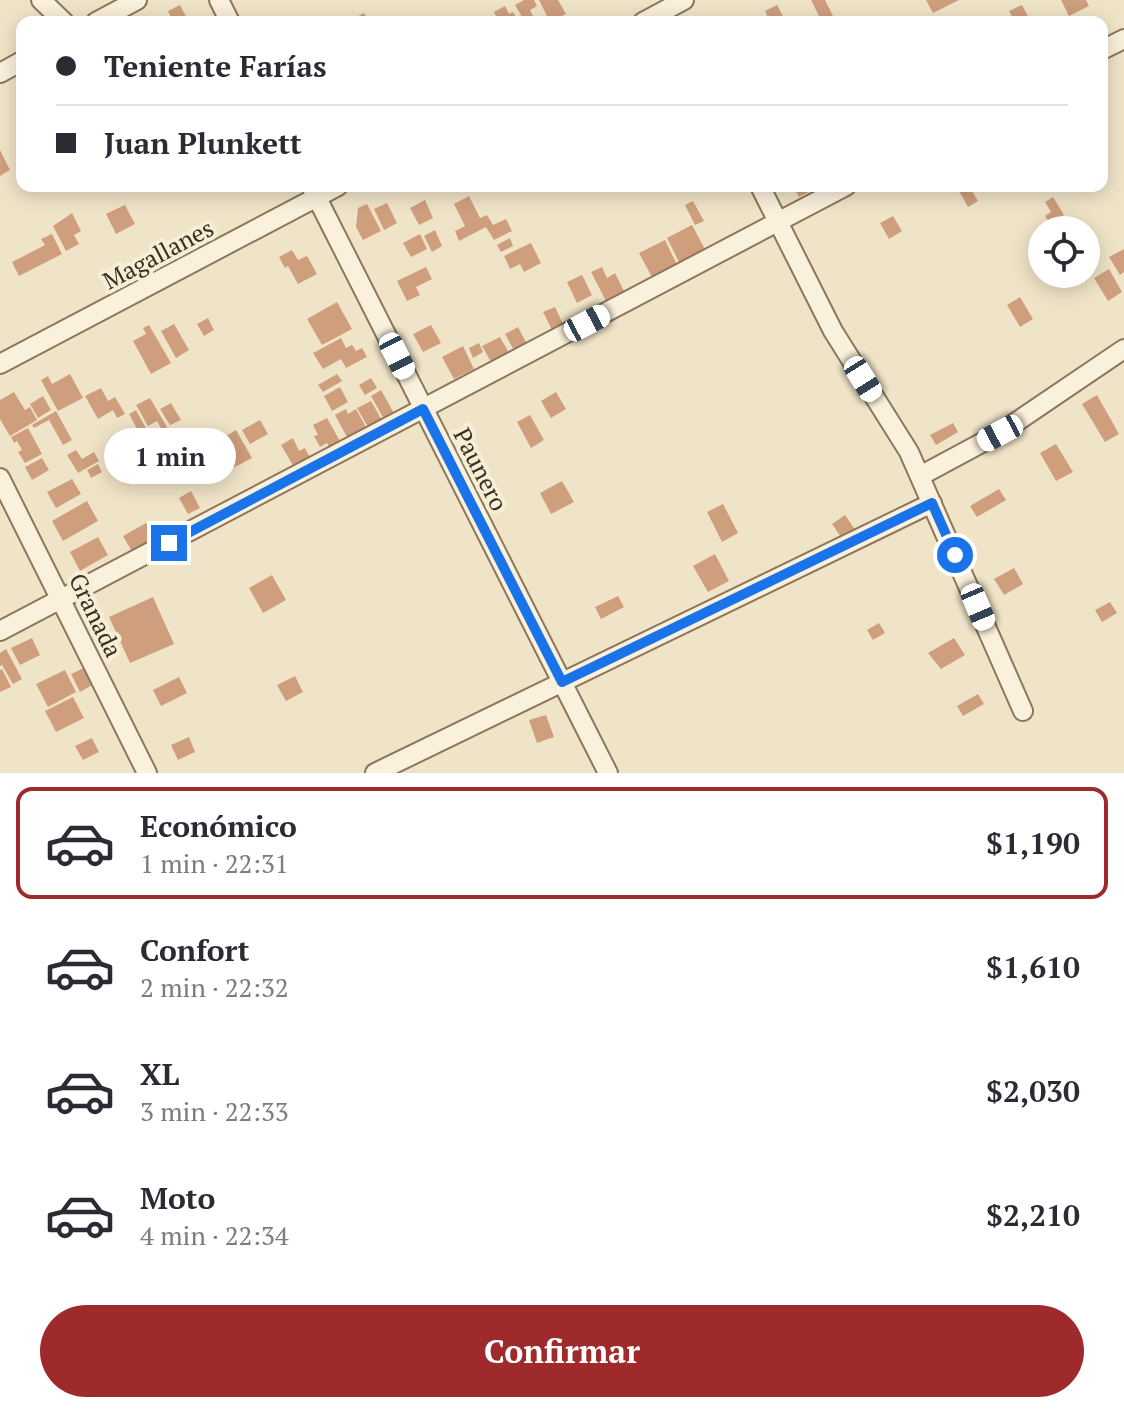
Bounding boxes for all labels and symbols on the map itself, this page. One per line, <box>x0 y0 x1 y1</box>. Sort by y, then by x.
street label: Magallanes <box>97 211 219 297</box>
car <box>560 301 614 345</box>
car <box>375 329 419 383</box>
car <box>840 352 886 406</box>
car <box>973 411 1027 455</box>
street label: Paunero <box>447 422 515 516</box>
callout: 1 min <box>103 427 235 483</box>
route end <box>151 525 187 561</box>
route start <box>937 537 973 573</box>
street label: Granada <box>62 568 130 662</box>
car <box>958 580 998 634</box>

